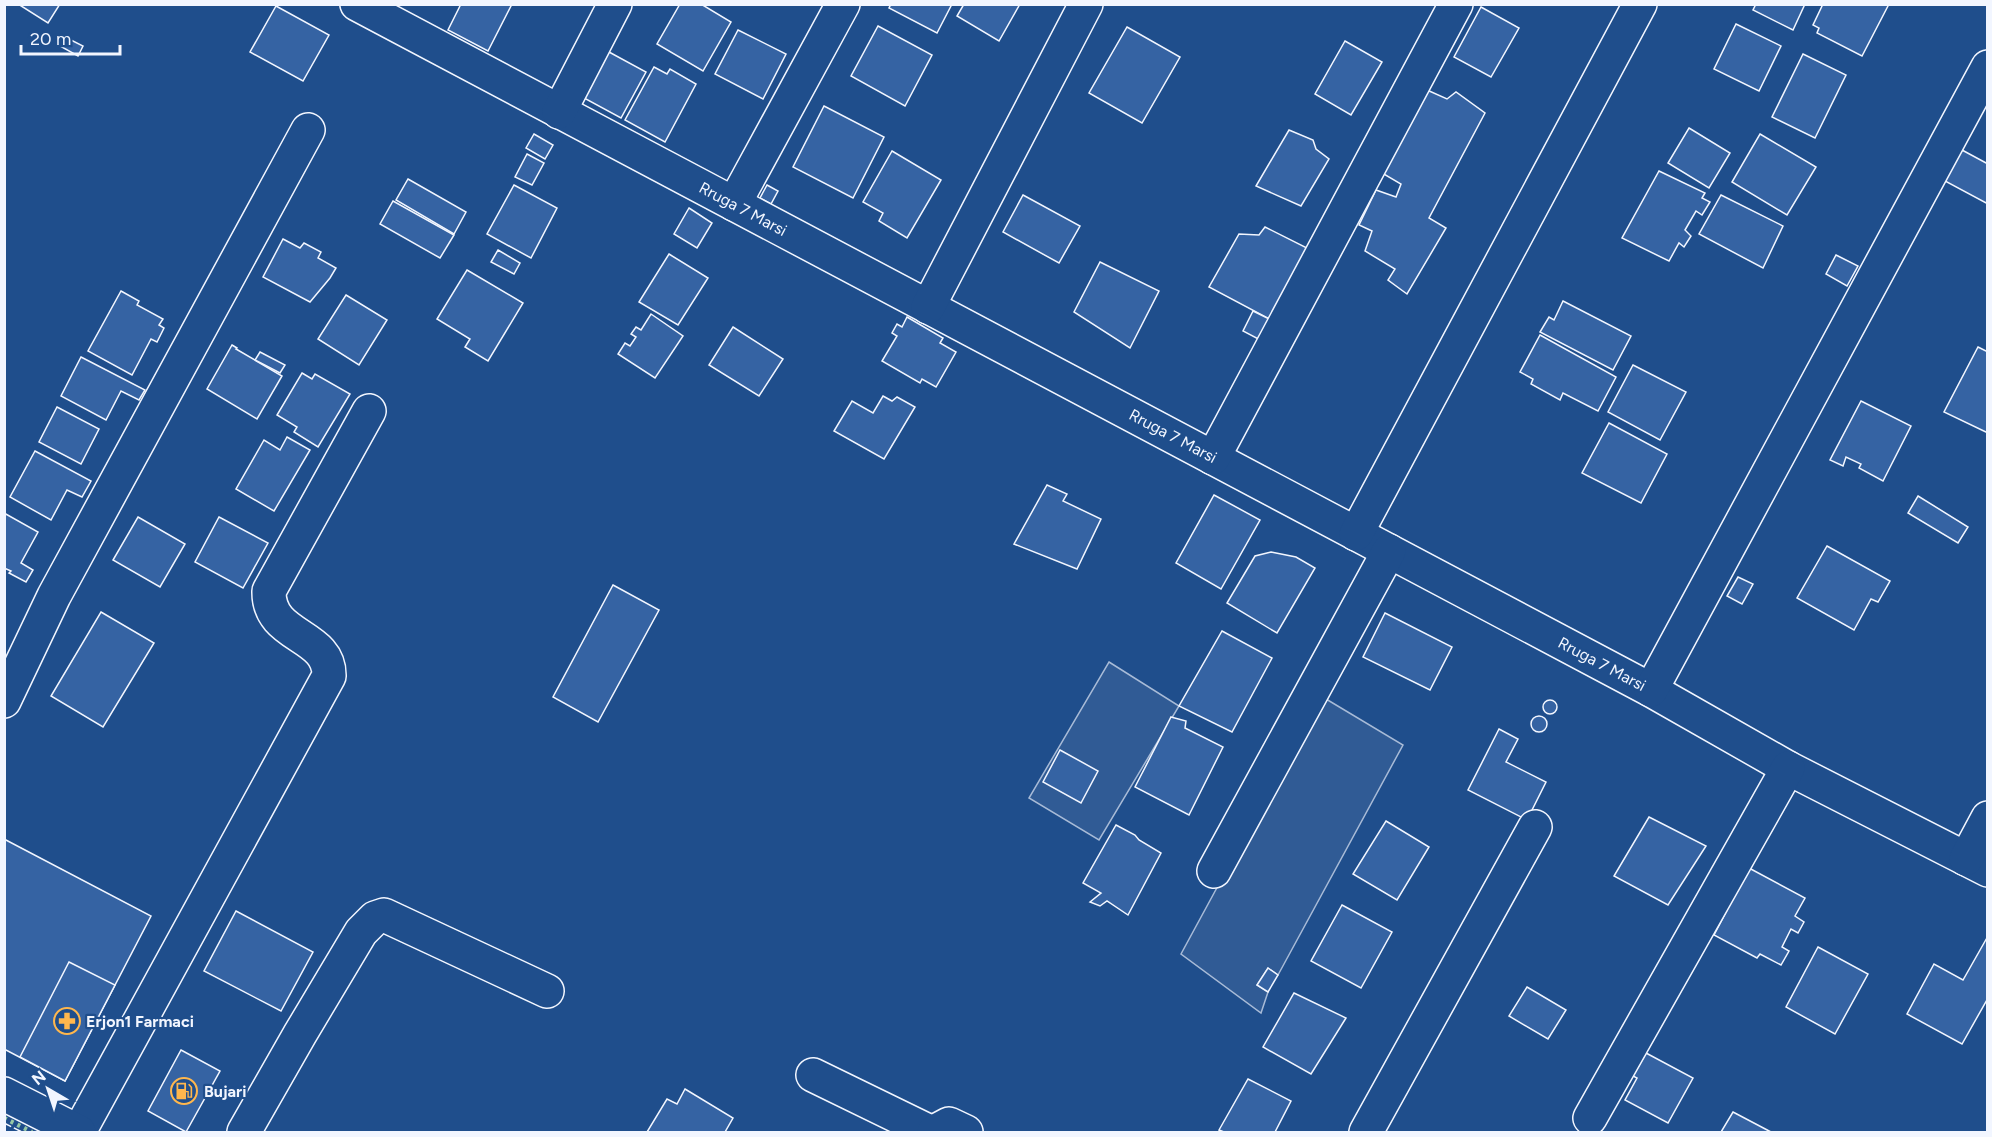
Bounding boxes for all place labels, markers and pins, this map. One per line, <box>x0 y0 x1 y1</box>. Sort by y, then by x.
pharmacy icon: Erjon1 Farmaci <box>52 1006 82 1036</box>
place label: Erjon1 Farmaci <box>86 1012 194 1031</box>
fuel station icon: Bujari <box>169 1076 199 1106</box>
place label: Bujari <box>204 1082 246 1101</box>

